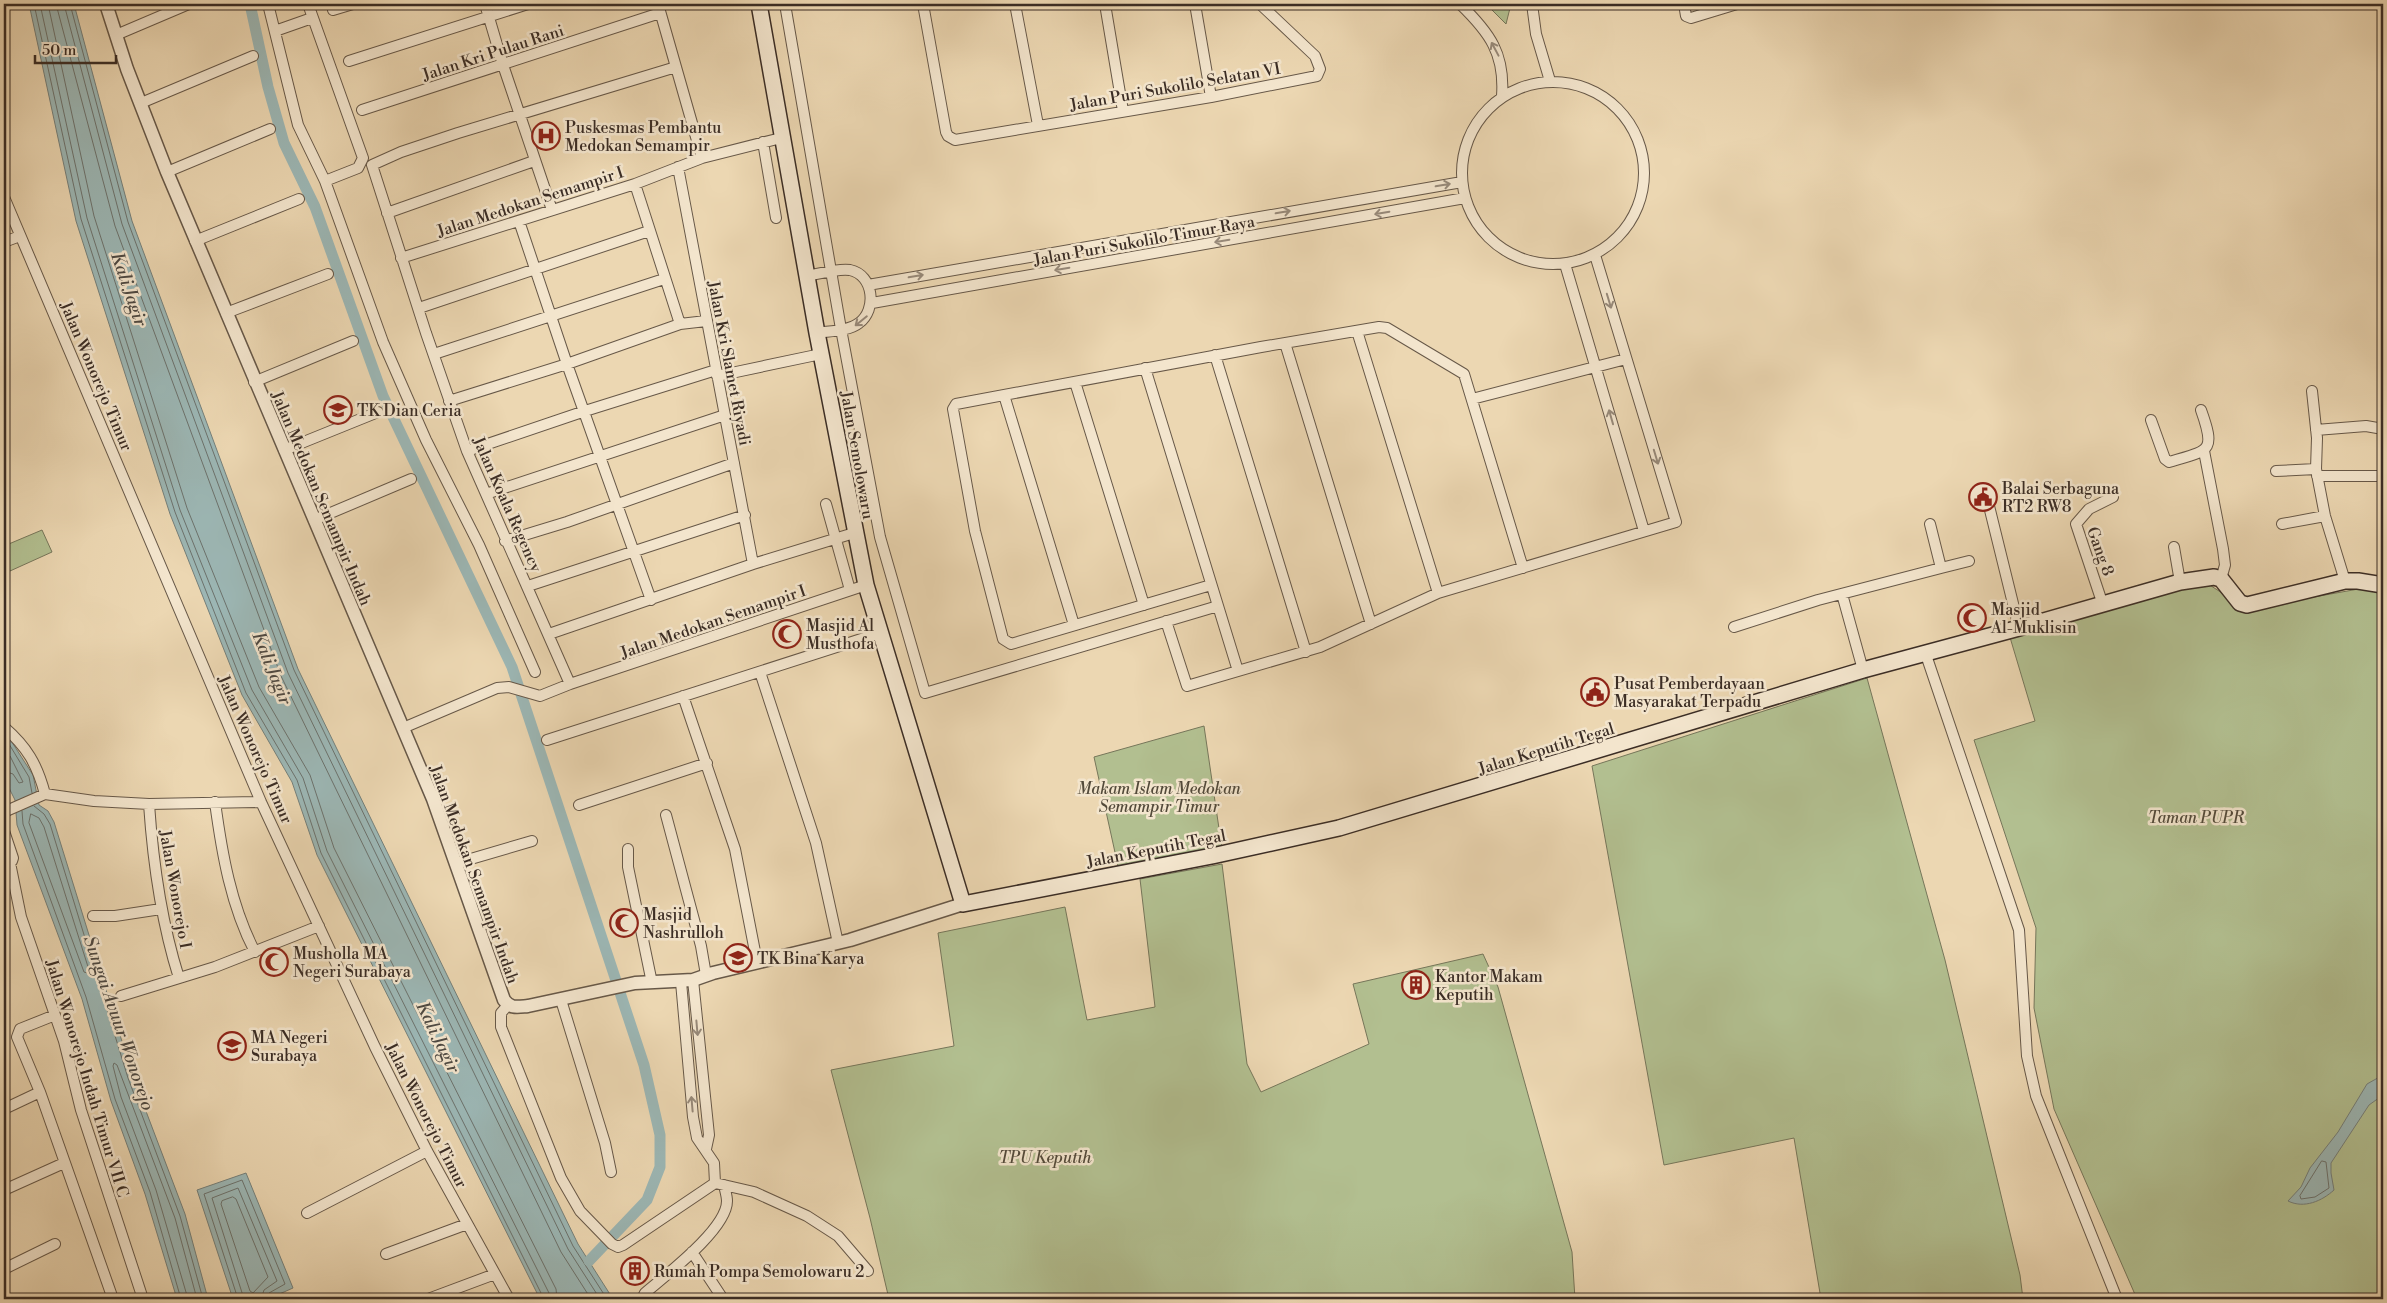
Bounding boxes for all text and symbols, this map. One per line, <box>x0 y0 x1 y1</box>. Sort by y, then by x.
street label: Jalan Kri Pulau Rani <box>419 21 567 86</box>
scale bar <box>35 32 116 64</box>
text: 50 m <box>42 41 76 60</box>
one-way arrow <box>1490 42 1499 57</box>
street label: Jalan Puri Sukolilo Selatan VI <box>1067 59 1282 116</box>
place label: Puskesmas Pembantu Medokan Semampir <box>565 118 721 156</box>
hospital icon: Puskesmas Pembantu Medokan Semampir <box>531 121 561 151</box>
street label: Jalan Medokan Semampir I <box>434 162 626 242</box>
one-way arrow <box>1435 179 1451 189</box>
one-way arrow <box>1275 207 1291 217</box>
one-way arrow <box>1375 208 1391 218</box>
street label: Jalan Puri Sukolilo Timur Raya <box>1031 212 1257 270</box>
one-way arrow <box>1215 237 1231 247</box>
water label: Kali Jagir <box>105 249 152 330</box>
one-way arrow <box>1055 265 1071 275</box>
one-way arrow <box>908 271 924 281</box>
street label: Jalan Kri Slamet Riyadi <box>703 278 755 447</box>
one-way arrow <box>1604 293 1614 309</box>
street label: Jalan Wonorejo Timur <box>55 298 137 454</box>
one-way arrow <box>854 315 867 326</box>
street label: Jalan Medokan Semampir Indah <box>266 387 376 609</box>
street label: Jalan Semolowaru <box>836 388 878 521</box>
school or university icon: TK Dian Ceria <box>323 395 353 425</box>
place label: TK Dian Ceria <box>357 401 462 421</box>
one-way arrow <box>1605 410 1615 426</box>
street label: Jalan Koala Regency <box>468 433 546 575</box>
one-way arrow <box>1652 449 1662 465</box>
place label: Balai Serbaguna RT2 RW8 <box>2001 479 2120 517</box>
public building icon: Balai Serbaguna RT2 RW8 <box>1968 482 1998 512</box>
street label: Gang 8 <box>2082 524 2118 579</box>
street label: Jalan Medokan Semampir I <box>617 581 809 663</box>
place label: Masjid Al-Muklisin <box>1990 600 2077 638</box>
mosque icon: Masjid Al-Muklisin <box>1957 603 1987 633</box>
place label: Masjid Al Musthofa <box>806 616 875 654</box>
mosque icon: Masjid Al Musthofa <box>772 619 802 649</box>
water label: Kali Jagir <box>246 628 297 709</box>
street label: Jalan Wonorejo Timur <box>213 671 297 827</box>
place label: Pusat Pemberdayaan Masyarakat Terpadu <box>1614 674 1765 712</box>
public building icon: Pusat Pemberdayaan Masyarakat Terpadu <box>1580 677 1610 707</box>
street label: Jalan Keputih Tegal <box>1475 719 1617 779</box>
street label: Jalan Medokan Semampir Indah <box>425 761 523 987</box>
park label: Makam Islam Medokan Semampir Timur <box>1077 779 1242 817</box>
park label: Taman PUPR <box>2148 808 2245 828</box>
street label: Jalan Keputih Tegal <box>1084 826 1228 872</box>
street label: Jalan Wonorejo I <box>155 827 195 950</box>
place label: Masjid Nashrulloh <box>643 905 724 943</box>
mosque icon: Masjid Nashrulloh <box>609 908 639 938</box>
water label: Sungai Avuur Wonorejo <box>78 933 159 1114</box>
school or university icon: TK Bina Karya <box>723 943 753 973</box>
place label: Musholla MA Negeri Surabaya <box>293 944 412 982</box>
mosque icon: Musholla MA Negeri Surabaya <box>259 947 289 977</box>
place label: TK Bina Karya <box>757 949 865 969</box>
street label: Jalan Wonorejo Indah Timur VII C <box>41 956 133 1199</box>
place label: Kantor Makam Keputih <box>1435 967 1543 1005</box>
building icon: Kantor Makam Keputih <box>1401 970 1431 1000</box>
water label: Kali Jagir <box>410 998 465 1077</box>
one-way arrow <box>692 1020 702 1036</box>
place label: MA Negeri Surabaya <box>251 1028 328 1066</box>
school or university icon: MA Negeri Surabaya <box>217 1031 247 1061</box>
street label: Jalan Wonorejo Timur <box>380 1039 471 1192</box>
one-way arrow <box>687 1096 697 1112</box>
park label: TPU Keputih <box>999 1148 1091 1168</box>
building icon: Rumah Pompa Semolowaru 2 <box>620 1256 650 1286</box>
place label: Rumah Pompa Semolowaru 2 <box>654 1262 864 1282</box>

